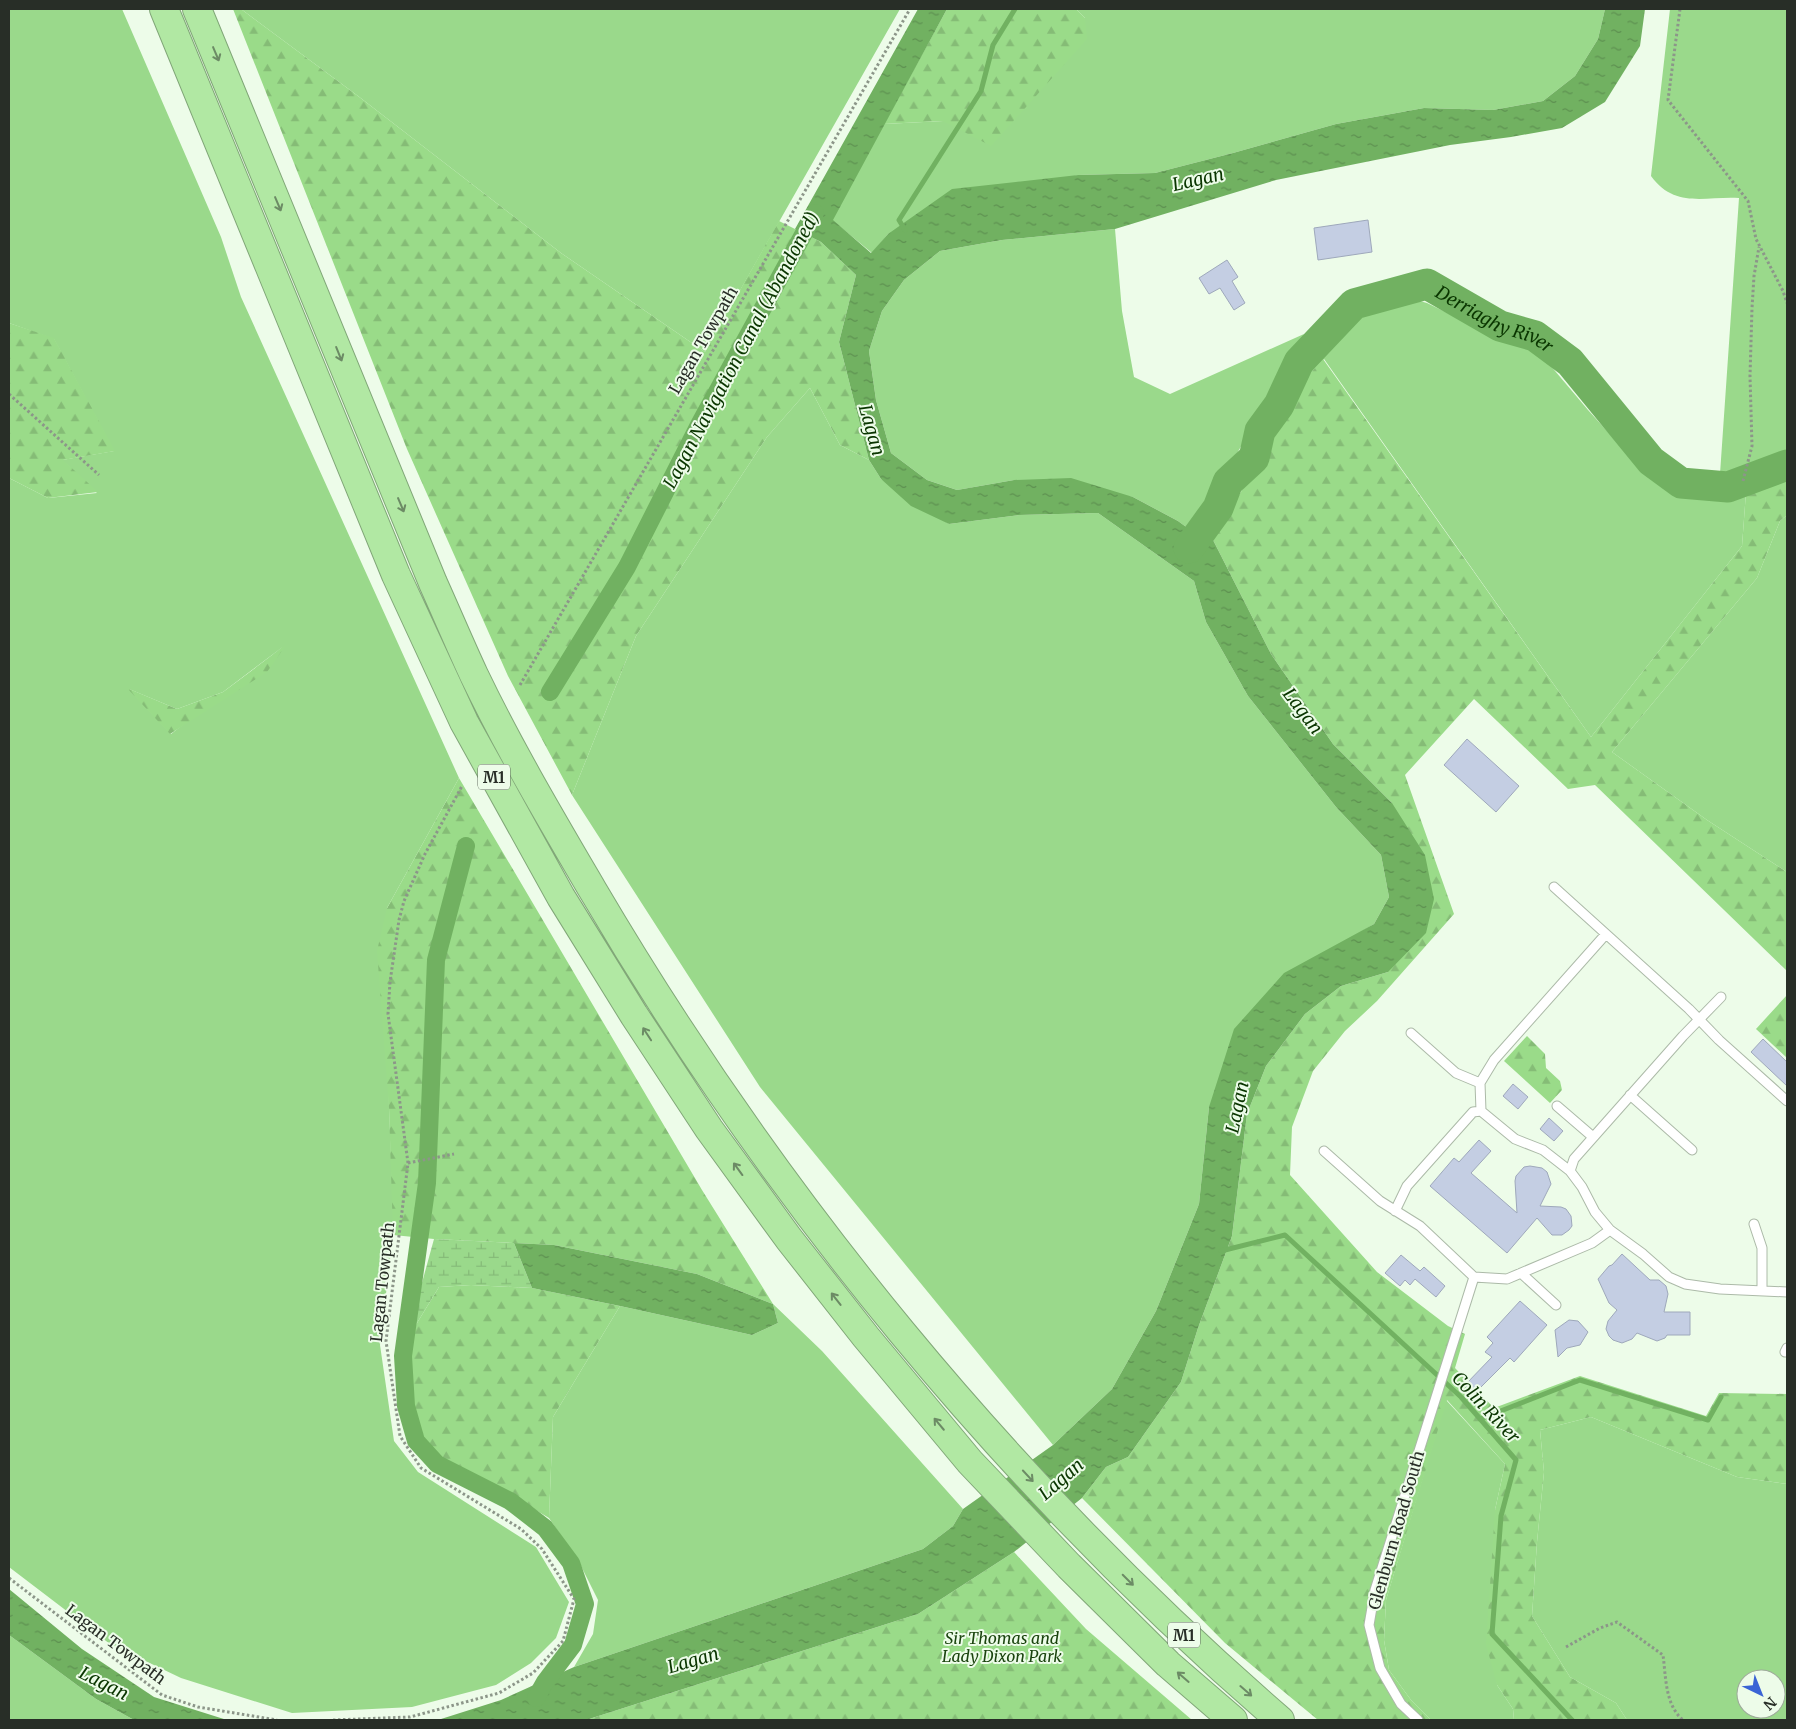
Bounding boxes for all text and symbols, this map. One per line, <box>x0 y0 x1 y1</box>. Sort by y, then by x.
one-way arrow <box>211 46 221 61</box>
water label: Lagan <box>1170 162 1226 196</box>
one-way arrow <box>274 196 284 211</box>
water label: Lagan Navigation Canal (Abandoned) <box>658 208 824 492</box>
water label: Derriaghy River <box>1431 280 1559 358</box>
street label: Lagan Towpath <box>664 282 742 397</box>
one-way arrow <box>335 346 345 361</box>
water label: Lagan <box>854 402 890 458</box>
one-way arrow <box>397 497 406 512</box>
water label: Lagan <box>1278 683 1328 739</box>
road number: M1 <box>478 764 510 790</box>
one-way arrow <box>642 1028 652 1042</box>
water label: Lagan <box>1220 1079 1254 1135</box>
one-way arrow <box>733 1162 743 1176</box>
street label: Lagan Towpath <box>366 1221 398 1343</box>
one-way arrow <box>830 1292 841 1305</box>
water label: Colin River <box>1447 1367 1525 1448</box>
one-way arrow <box>933 1418 944 1431</box>
street label: Glenburn Road South <box>1364 1448 1428 1612</box>
water label: Lagan <box>1034 1453 1088 1505</box>
one-way arrow <box>1022 1469 1034 1482</box>
one-way arrow <box>1122 1573 1134 1586</box>
street label: Lagan Towpath <box>62 1600 170 1688</box>
road number: M1 <box>1168 1622 1200 1648</box>
park label: Sir Thomas and Lady Dixon Park <box>942 1628 1062 1666</box>
water label: Lagan <box>665 1642 721 1678</box>
water label: Lagan <box>76 1662 132 1704</box>
north arrow <box>1736 1669 1786 1719</box>
one-way arrow <box>1176 1671 1189 1683</box>
one-way arrow <box>1240 1685 1253 1697</box>
text: N <box>1760 1693 1780 1714</box>

